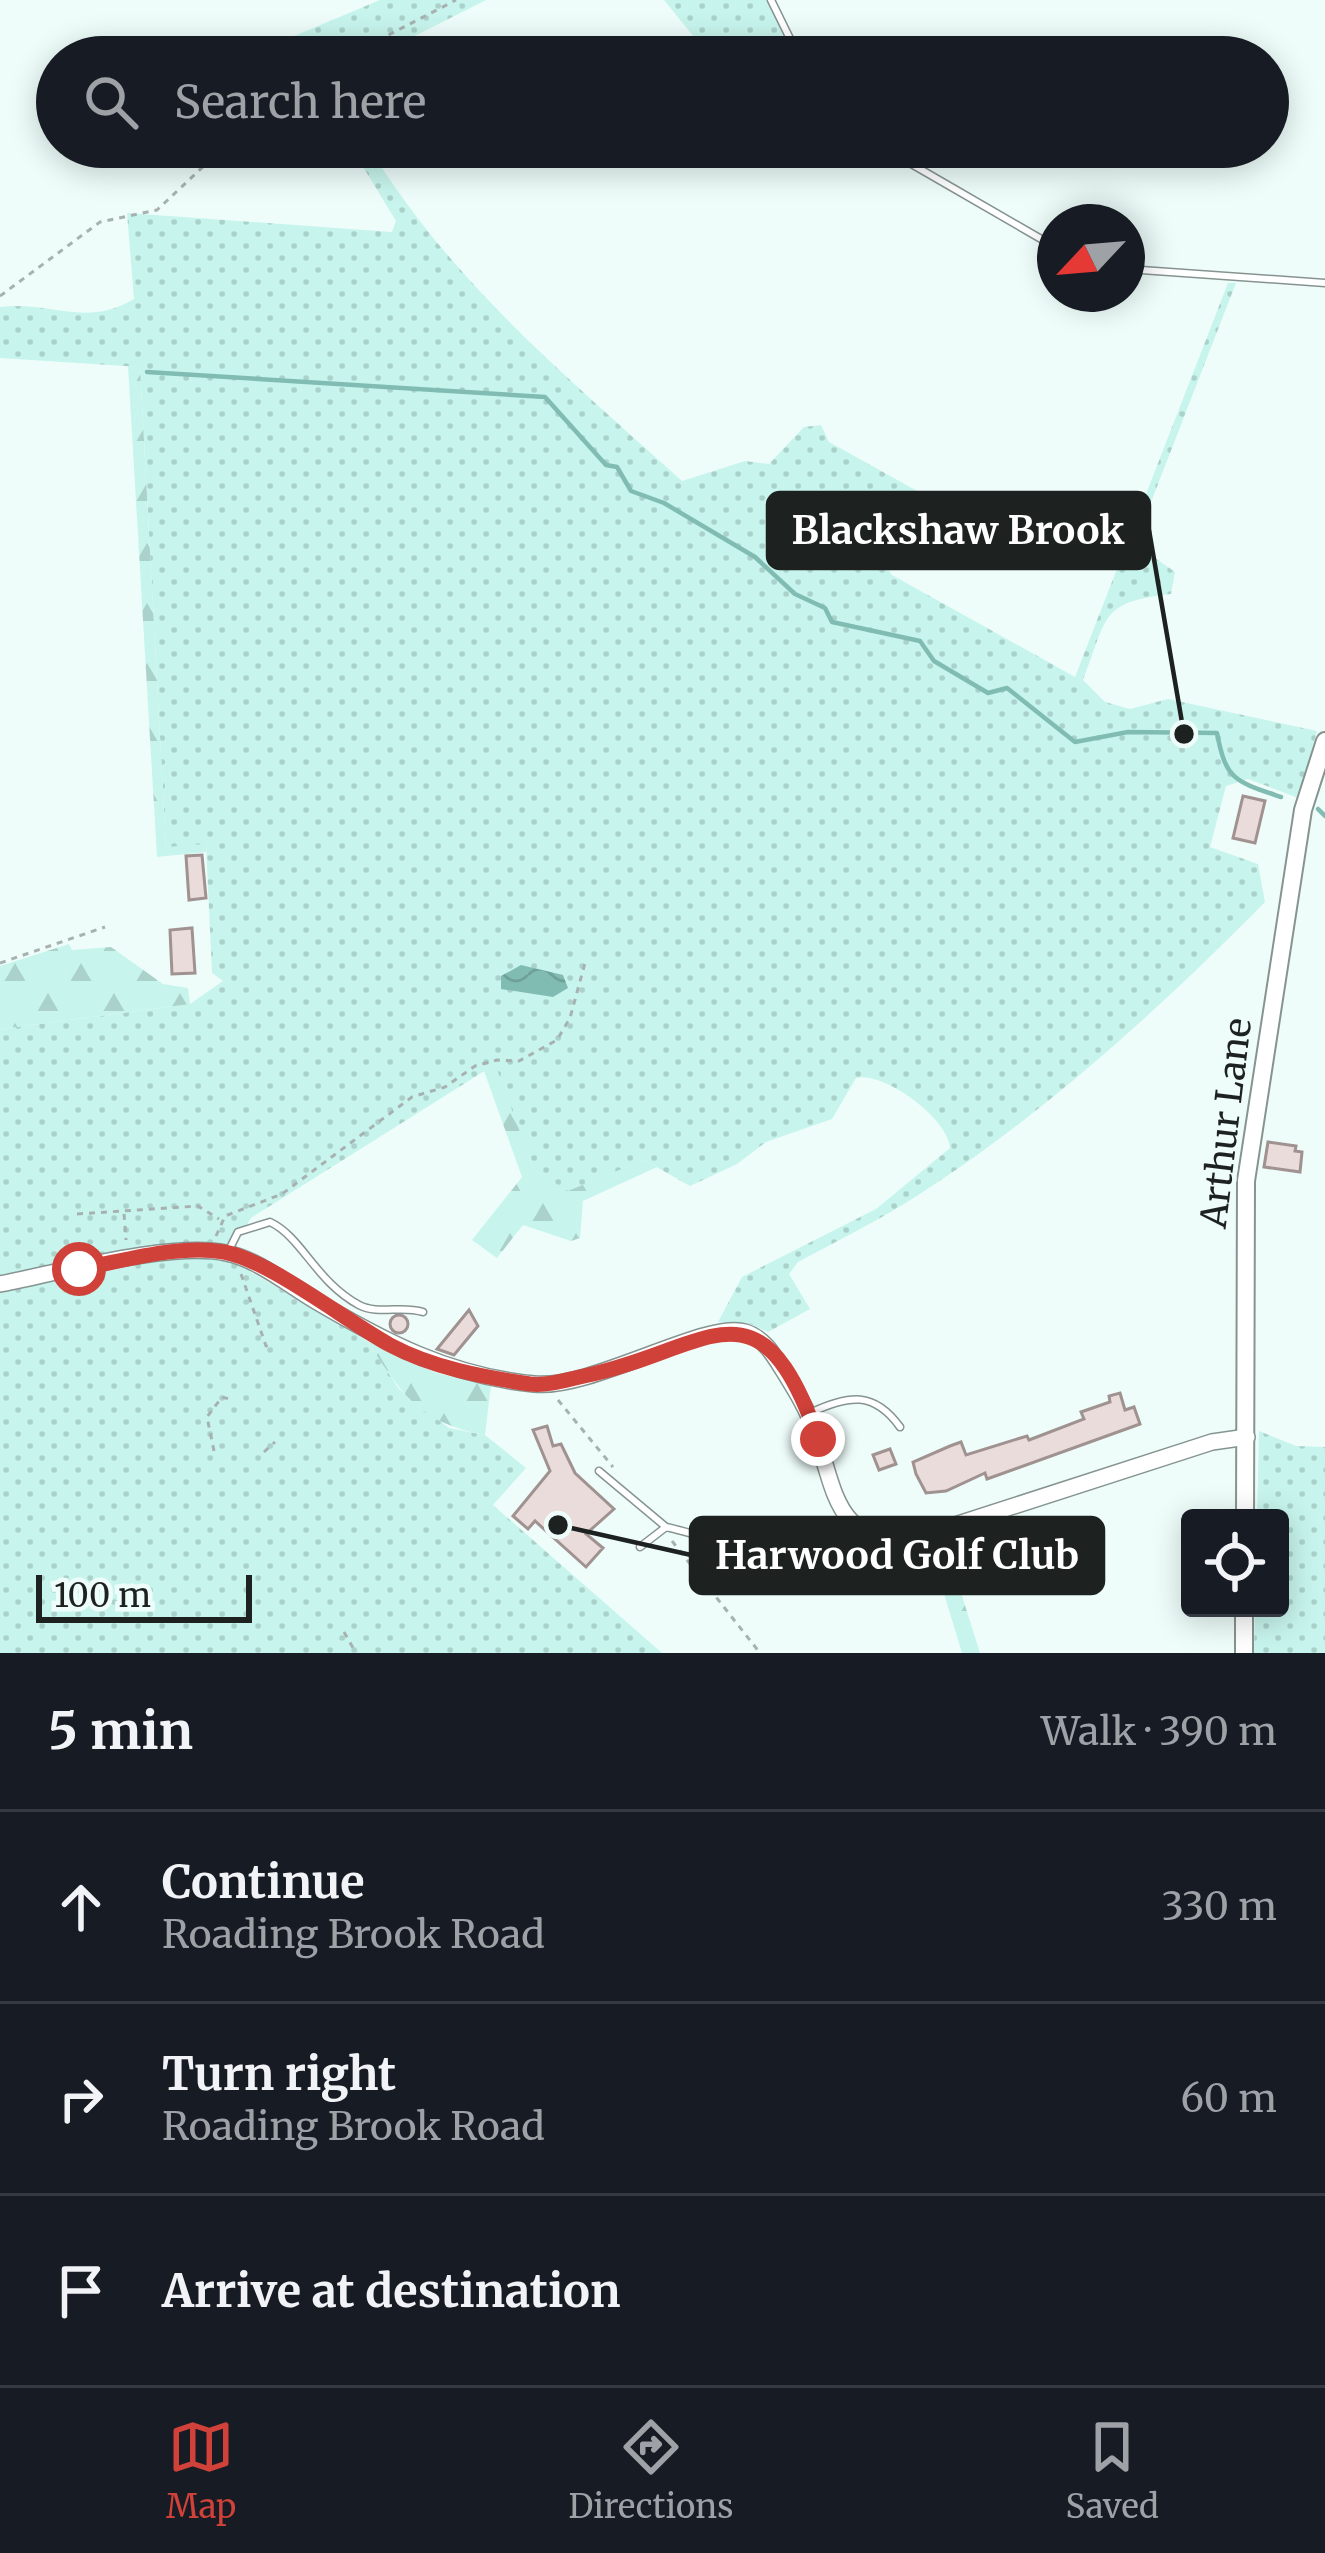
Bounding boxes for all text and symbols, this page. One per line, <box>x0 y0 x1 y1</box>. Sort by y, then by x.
search box <box>36 36 1289 168</box>
icon: search <box>78 69 144 135</box>
text: Search here <box>174 74 426 130</box>
north arrow <box>1037 204 1145 312</box>
callout: Blackshaw Brook <box>768 493 1149 568</box>
text: Blackshaw Brook <box>792 506 1125 555</box>
street label: Arthur Lane <box>1191 1016 1261 1231</box>
route start <box>52 1242 106 1296</box>
route end <box>791 1412 845 1466</box>
map controls <box>1181 1509 1289 1617</box>
button: locate <box>1181 1509 1289 1617</box>
callout: Harwood Golf Club <box>691 1518 1103 1593</box>
text: Harwood Golf Club <box>715 1531 1079 1580</box>
scale bar <box>36 1569 252 1622</box>
text: 100 m <box>54 1575 151 1616</box>
text: 5 min <box>48 1699 193 1763</box>
text: Walk · 390 m <box>1041 1707 1277 1756</box>
text: Continue <box>162 1854 364 1910</box>
icon: ahead <box>48 1874 114 1940</box>
text: 330 m <box>1161 1882 1277 1931</box>
text: Roading Brook Road <box>162 1910 545 1959</box>
text: Turn right <box>162 2046 396 2102</box>
icon: right <box>48 2066 114 2132</box>
text: 60 m <box>1180 2074 1277 2123</box>
text: Roading Brook Road <box>162 2102 545 2151</box>
icon: arrive <box>48 2258 114 2324</box>
text: Arrive at destination <box>162 2263 620 2319</box>
tab: Map <box>166 2414 236 2527</box>
tab: Directions <box>568 2414 733 2527</box>
tab: Saved <box>1065 2414 1159 2527</box>

